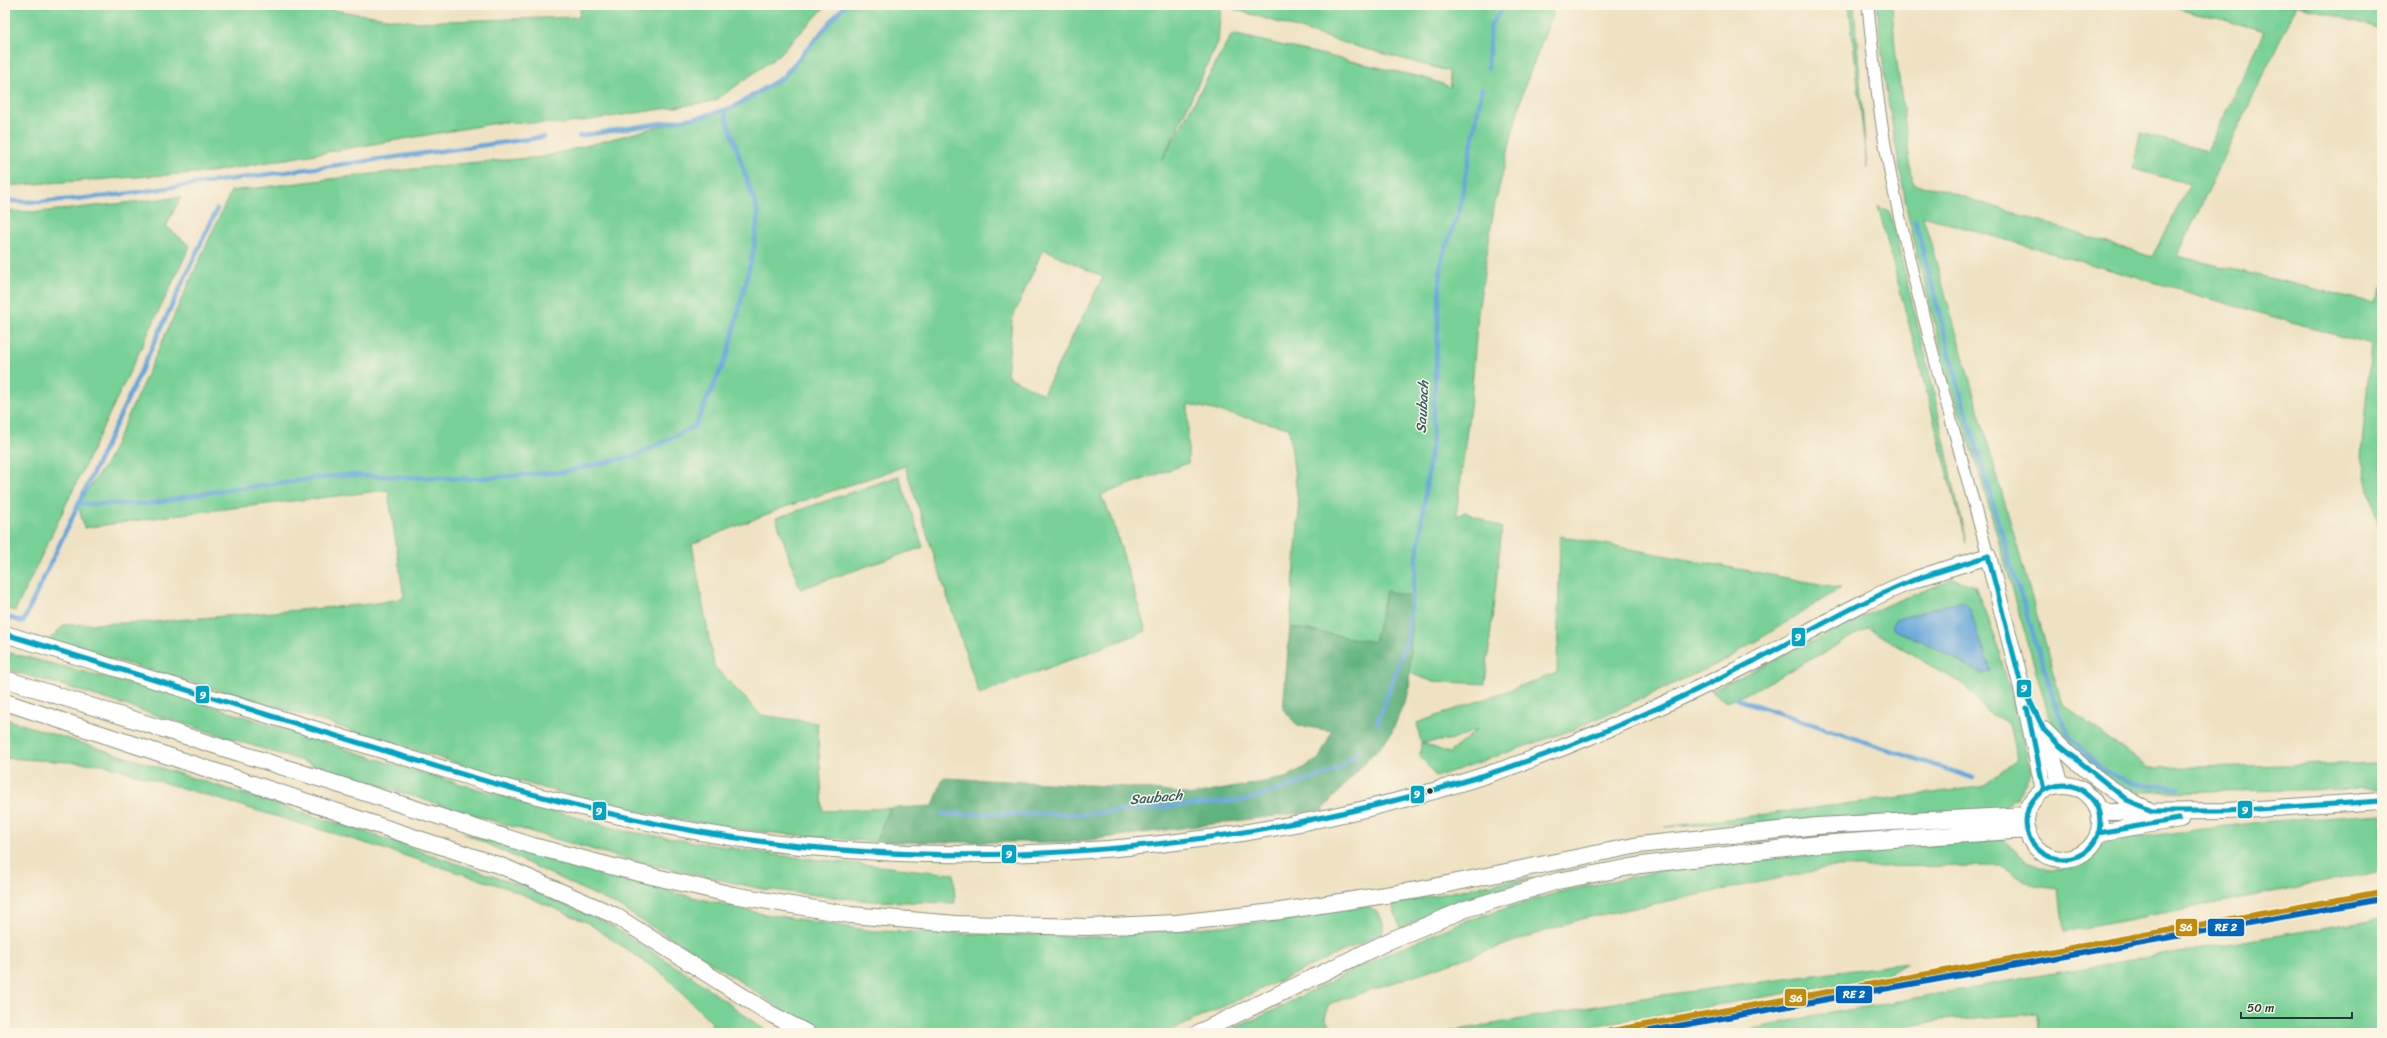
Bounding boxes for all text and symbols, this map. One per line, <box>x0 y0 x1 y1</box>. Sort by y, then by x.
water label: Saubach <box>1409 379 1436 434</box>
line badge: 9 <box>1791 627 1806 647</box>
text: 9 <box>1795 628 1802 647</box>
line badge: 9 <box>2016 679 2032 698</box>
text: 9 <box>2021 679 2028 698</box>
line badge: 9 <box>195 685 210 704</box>
text: 9 <box>200 686 207 705</box>
water label: Saubach <box>1129 783 1185 812</box>
line badge: 9 <box>1410 785 1425 804</box>
text: 9 <box>1414 785 1421 804</box>
unlabelled marker <box>1425 786 1435 796</box>
line badge: 9 <box>2237 800 2253 819</box>
line badge: 9 <box>592 801 607 821</box>
text: 9 <box>2242 801 2249 820</box>
text: 9 <box>596 802 603 821</box>
line badge: 9 <box>1001 844 1017 864</box>
text: 9 <box>1006 845 1013 864</box>
line badge: S6 <box>2175 918 2198 937</box>
text: S6 <box>2178 918 2193 937</box>
line badge: RE 2 <box>2207 918 2245 937</box>
text: RE 2 <box>2214 918 2238 937</box>
line badge: RE 2 <box>1835 985 1873 1004</box>
text: RE 2 <box>1842 985 1866 1004</box>
line badge: S6 <box>1784 988 1807 1007</box>
text: S6 <box>1788 989 1803 1008</box>
scale bar <box>2241 994 2352 1020</box>
text: 50 m <box>2247 997 2274 1019</box>

